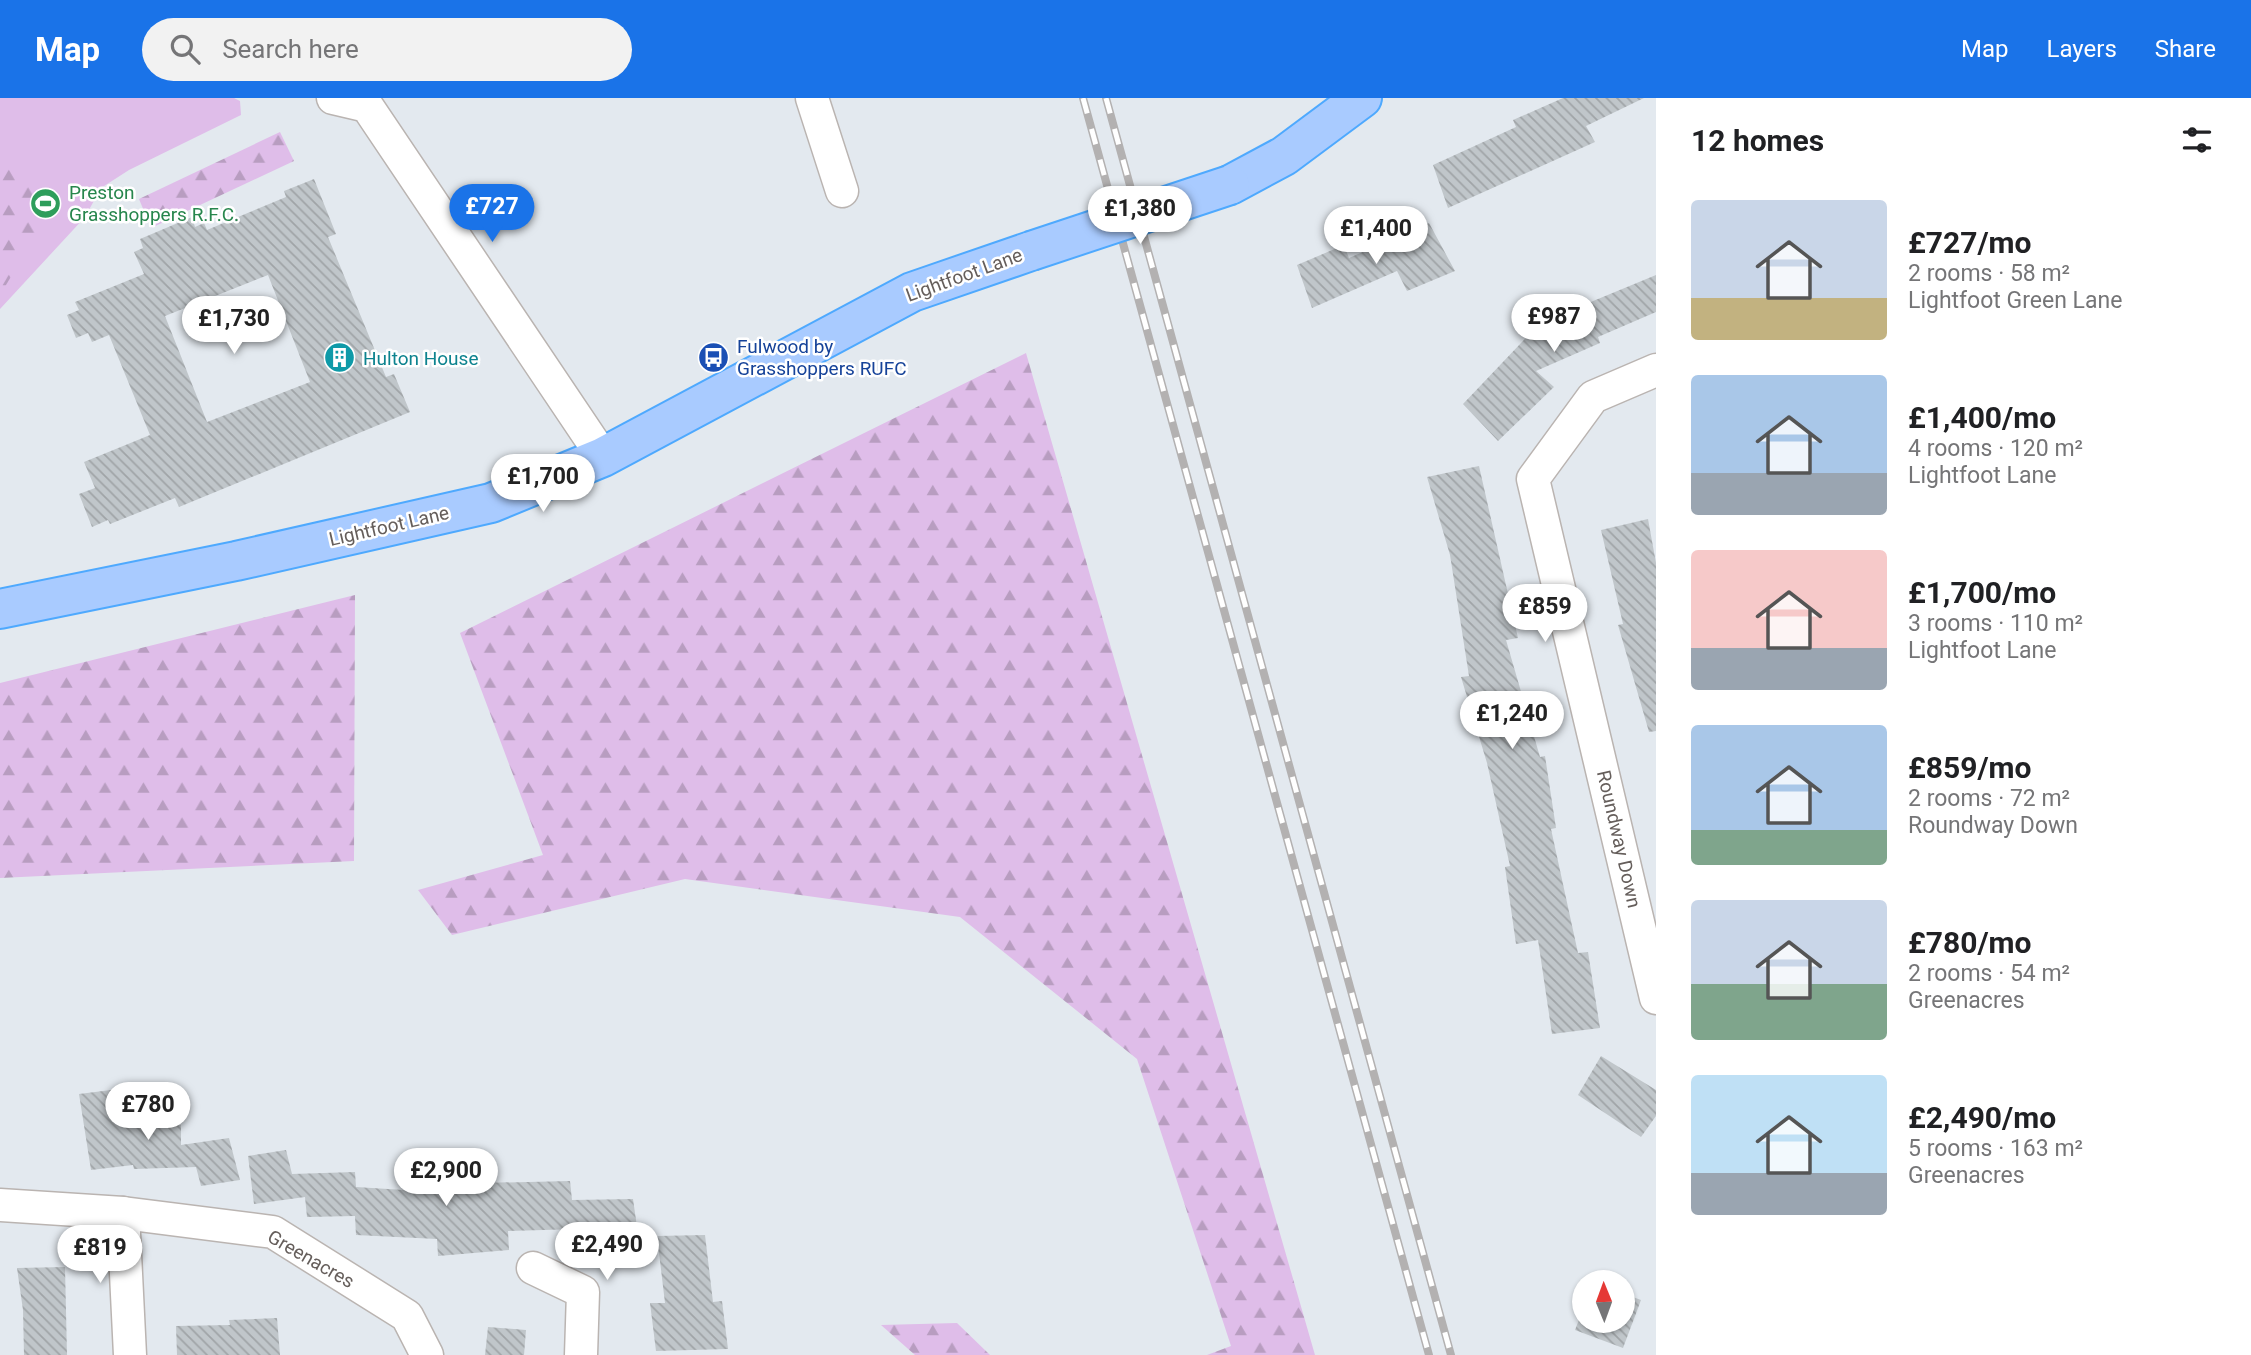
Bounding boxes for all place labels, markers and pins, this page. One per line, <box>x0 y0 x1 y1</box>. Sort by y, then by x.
place label: Preston Grasshoppers R.F.C. <box>69 181 239 226</box>
pin: £727 <box>451 184 533 244</box>
sports icon: Preston Grasshoppers R.F.C. <box>29 186 63 220</box>
pin: £1,380 <box>1083 186 1197 246</box>
pin: £1,400 <box>1319 206 1433 266</box>
pin: £987 <box>1513 294 1595 354</box>
pin: £1,730 <box>177 296 291 356</box>
place label: Fulwood by Grasshoppers RUFC <box>737 335 907 380</box>
bus stop icon: Fulwood by Grasshoppers RUFC <box>697 340 731 374</box>
building icon: Hulton House <box>323 341 357 375</box>
place label: Hulton House <box>363 347 478 370</box>
pin: £1,700 <box>486 454 600 514</box>
pin: £859 <box>1504 584 1586 644</box>
pin: £1,240 <box>1455 692 1569 751</box>
pin: £780 <box>107 1082 189 1142</box>
pin: £2,900 <box>389 1148 503 1208</box>
pin: £2,490 <box>550 1222 664 1282</box>
pin: £819 <box>59 1226 141 1285</box>

